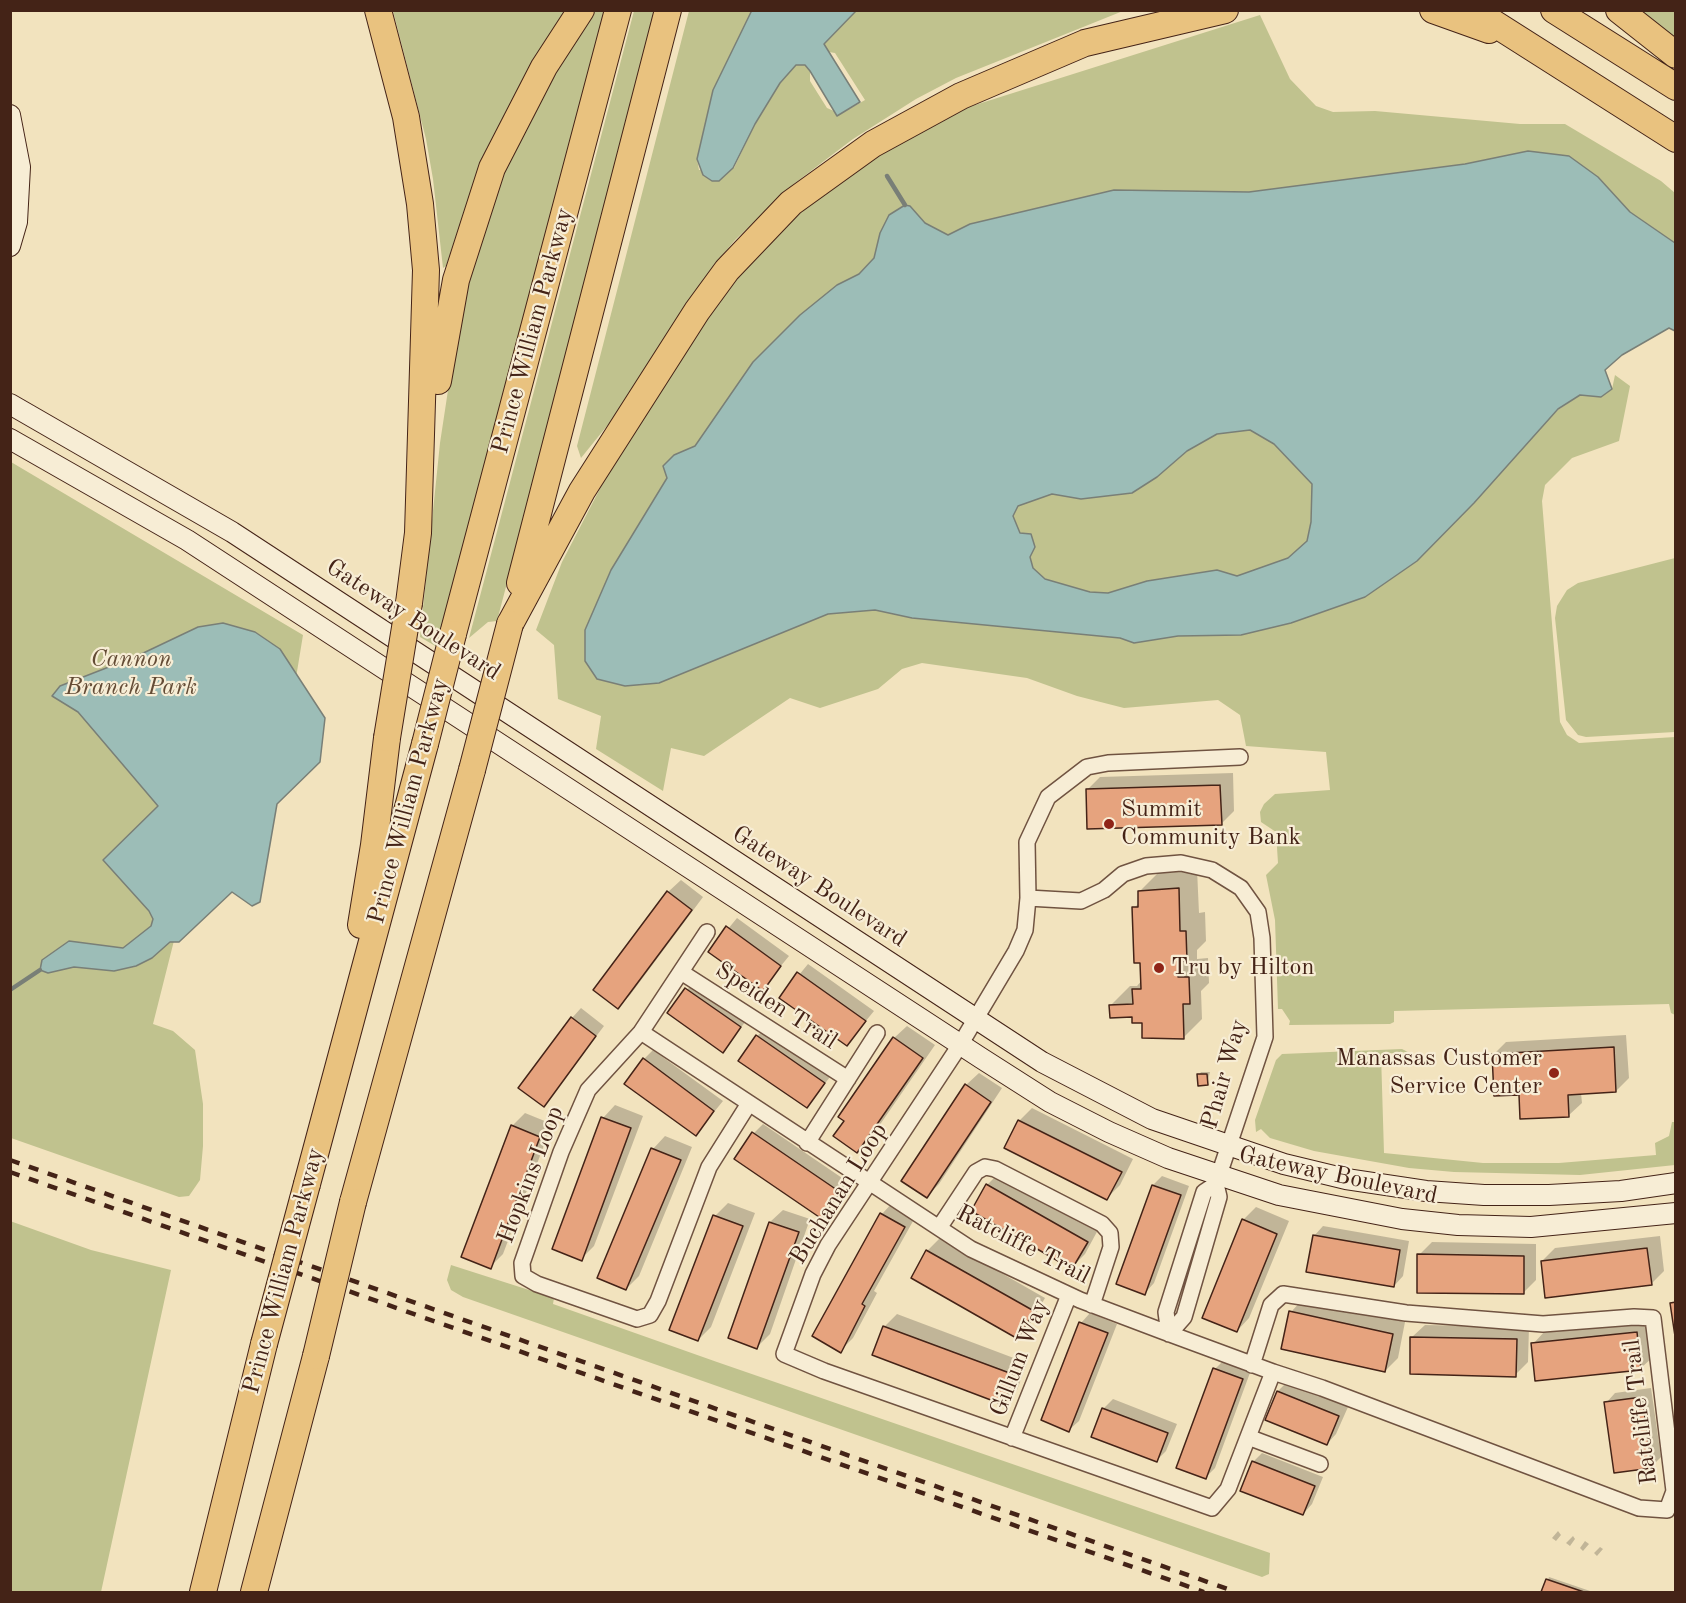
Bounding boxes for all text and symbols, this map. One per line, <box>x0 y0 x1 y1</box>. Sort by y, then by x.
street label: Prince William Parkway <box>486 205 580 457</box>
street label: Gateway Boulevard <box>320 553 506 687</box>
park label: Cannon Branch Park <box>65 646 197 702</box>
street label: Prince William Parkway <box>362 675 456 927</box>
place label: Summit Community Bank <box>1121 796 1301 852</box>
marker: Summit Community Bank <box>1102 817 1116 831</box>
street label: Gateway Boulevard <box>726 820 912 954</box>
place label: Tru by Hilton <box>1171 954 1314 982</box>
street label: Speiden Trail <box>710 956 842 1056</box>
marker: Tru by Hilton <box>1152 961 1166 975</box>
street label: Phair Way <box>1196 1016 1254 1132</box>
place label: Manassas Customer Service Center <box>1336 1045 1542 1101</box>
marker: Manassas Customer Service Center <box>1547 1066 1561 1080</box>
street label: Hopkins Loop <box>492 1102 570 1248</box>
street label: Buchanan Loop <box>784 1118 894 1270</box>
street label: Gateway Boulevard <box>1236 1141 1440 1211</box>
street label: Prince William Parkway <box>237 1145 331 1397</box>
street label: Ratcliffe Trail <box>951 1199 1095 1291</box>
street label: Gillum Way <box>984 1295 1056 1421</box>
street label: Ratcliffe Trail <box>1618 1338 1664 1486</box>

